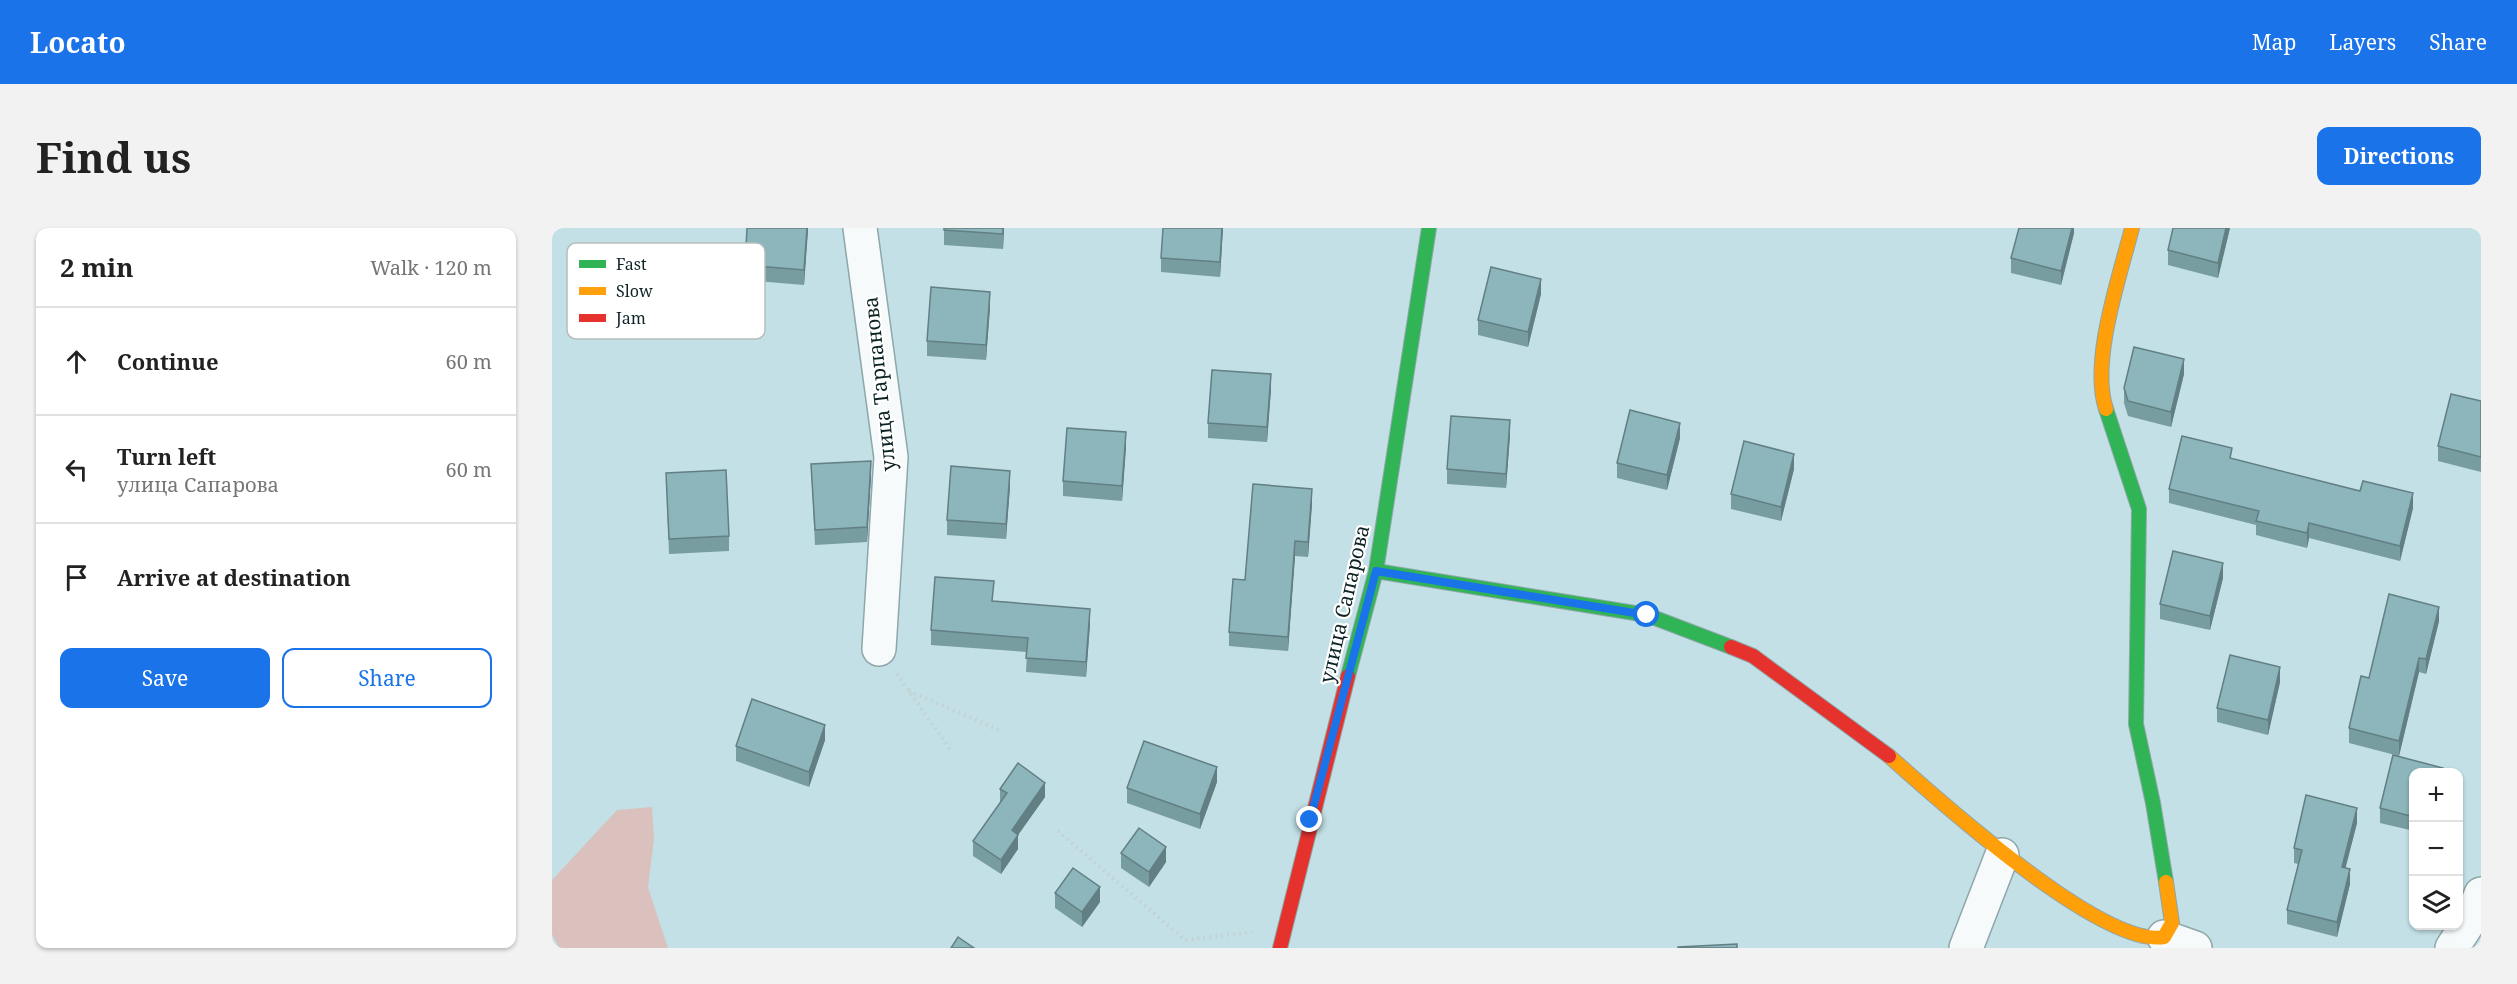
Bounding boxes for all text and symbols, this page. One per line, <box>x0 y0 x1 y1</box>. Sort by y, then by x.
text: Locato <box>30 23 126 61</box>
text: Map <box>2252 28 2296 56</box>
text: Layers <box>2329 28 2396 56</box>
text: Share <box>2429 28 2487 56</box>
button: Directions <box>2317 127 2481 185</box>
text: Find us <box>36 128 191 185</box>
legend <box>567 243 765 339</box>
text: 2 min <box>60 249 134 285</box>
text: Fast <box>616 253 647 275</box>
text: Walk · 120 m <box>370 254 492 281</box>
text: Slow <box>616 280 653 302</box>
street label: улица Тарпанова <box>856 295 902 473</box>
text: Jam <box>615 307 646 329</box>
icon: ahead <box>60 345 93 378</box>
text: Continue <box>117 346 219 376</box>
text: 60 m <box>446 348 492 375</box>
text: Turn left <box>117 441 216 471</box>
icon: left <box>60 453 93 486</box>
text: 60 m <box>446 456 492 483</box>
text: улица Сапарова <box>117 471 279 498</box>
street label: улица Сапарова <box>1313 522 1375 686</box>
icon: arrive <box>60 561 93 594</box>
text: Arrive at destination <box>117 562 351 592</box>
route start <box>1633 601 1659 627</box>
button: Save <box>60 648 270 708</box>
button: Share <box>282 648 492 708</box>
map controls <box>2409 768 2463 930</box>
button: + <box>2409 768 2463 822</box>
route end <box>1296 806 1322 832</box>
button: − <box>2409 822 2463 876</box>
button: layers <box>2409 876 2463 930</box>

